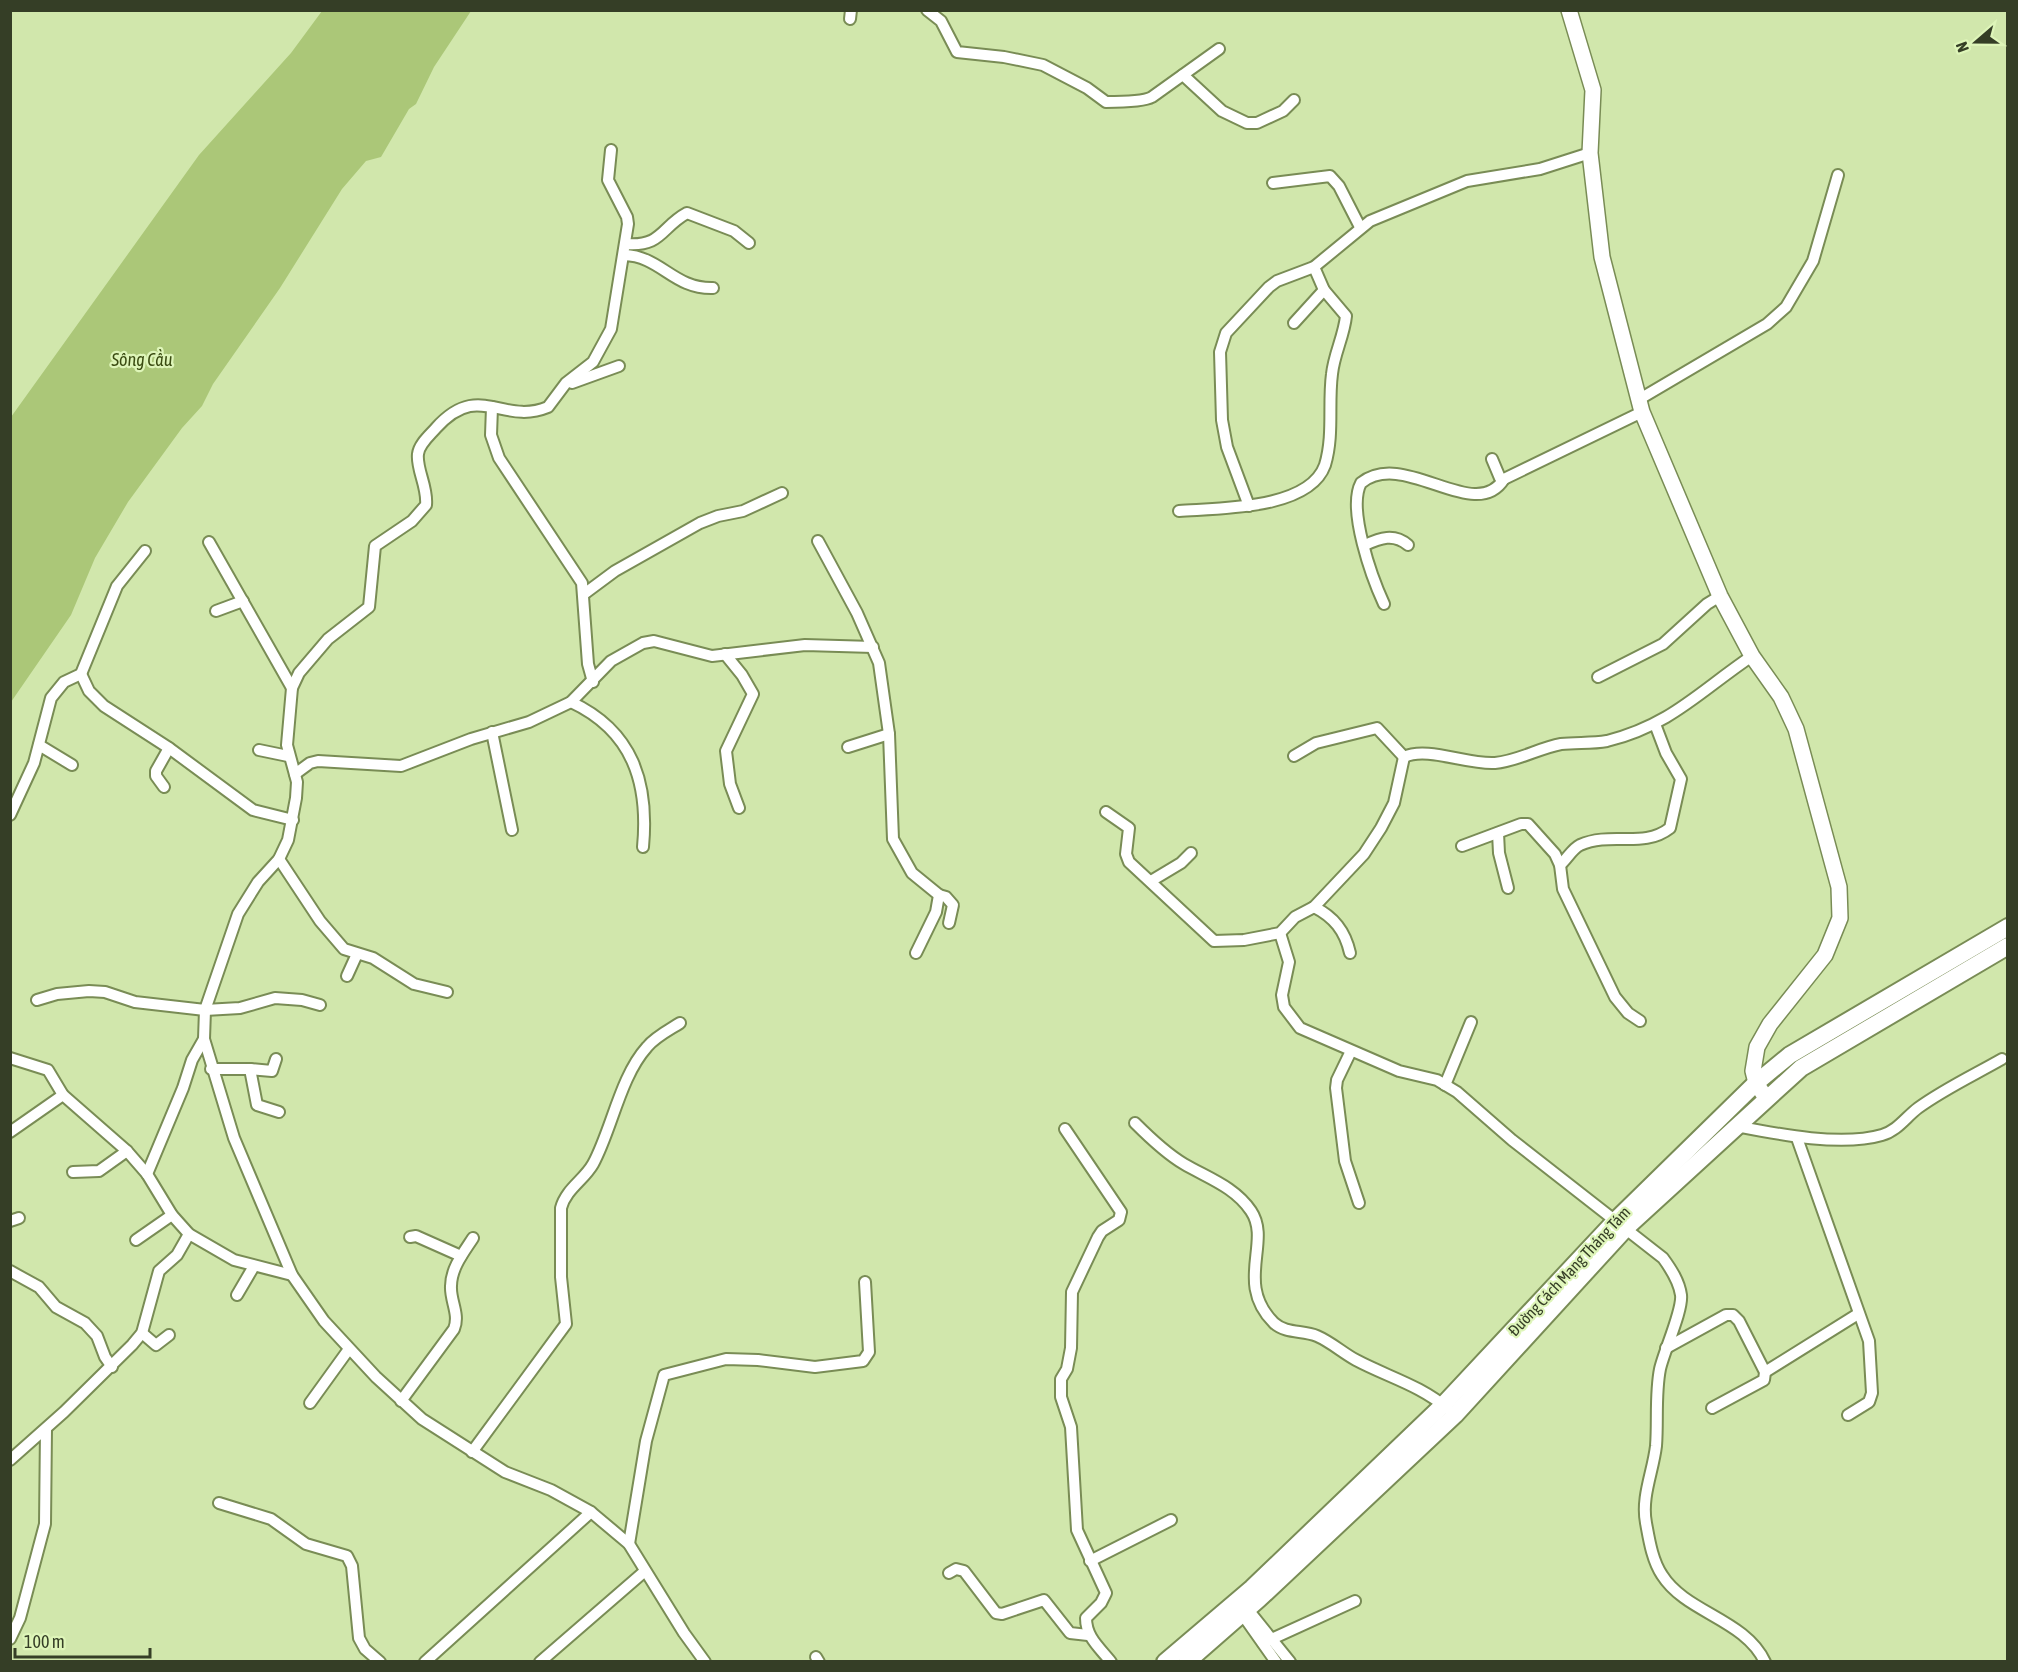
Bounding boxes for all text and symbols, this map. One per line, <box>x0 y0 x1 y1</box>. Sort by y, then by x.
north arrow <box>1946 12 2006 72</box>
text: N <box>1952 40 1972 55</box>
water label: Sông Cầu <box>111 349 173 370</box>
street label: Đường Cách Mạng Tháng Tám <box>1504 1203 1634 1340</box>
scale bar <box>15 1621 150 1659</box>
text: 100 m <box>24 1631 65 1652</box>

